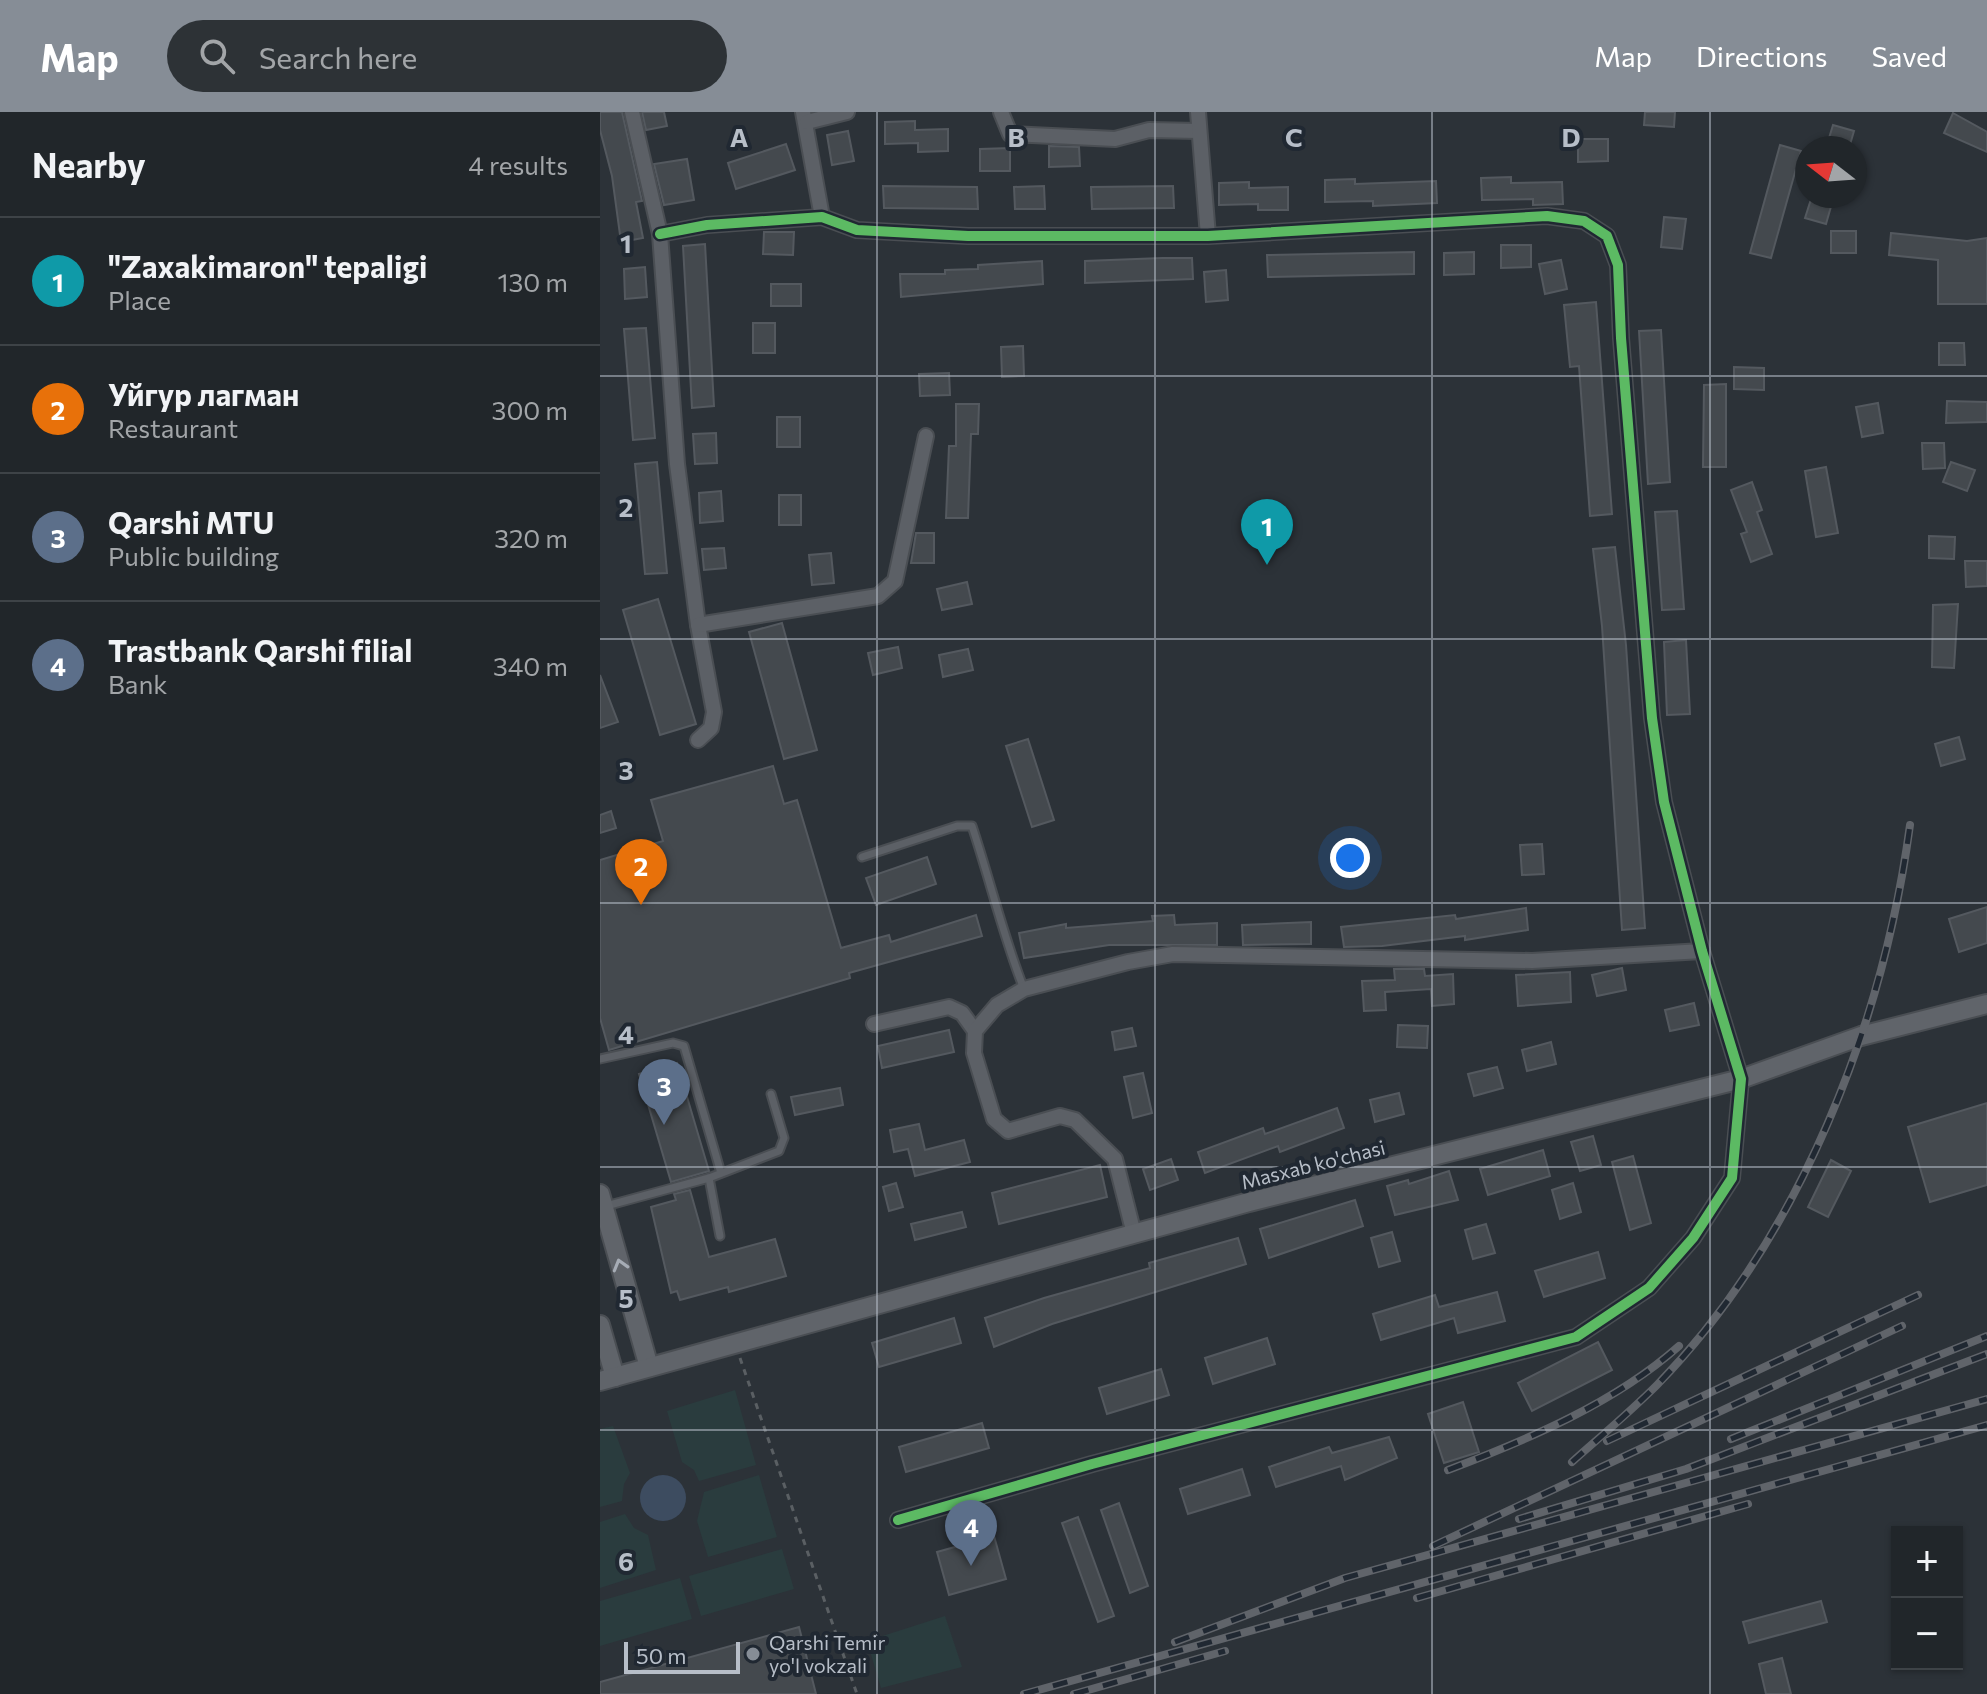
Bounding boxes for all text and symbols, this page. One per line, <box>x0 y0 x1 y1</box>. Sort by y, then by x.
search box <box>167 20 727 92</box>
text: Map <box>40 33 119 80</box>
icon: search <box>195 34 239 78</box>
text: Search here <box>259 38 417 75</box>
text: Map <box>1594 39 1652 73</box>
text: Directions <box>1696 39 1827 73</box>
text: Saved <box>1871 39 1947 73</box>
text: A <box>730 121 749 152</box>
text: B <box>1007 121 1025 152</box>
text: C <box>1285 121 1303 152</box>
text: D <box>1561 121 1581 152</box>
north arrow <box>1795 136 1867 208</box>
text: Nearby <box>32 143 146 185</box>
text: 4 results <box>468 149 568 180</box>
text: 1 <box>620 227 632 258</box>
text: "Zaxakimaron" tepaligi <box>108 247 427 284</box>
text: 1 <box>52 266 64 297</box>
text: 130 m <box>497 266 568 297</box>
text: Place <box>108 284 171 315</box>
text: Уйгур лагман <box>108 375 299 412</box>
text: 2 <box>51 394 65 425</box>
text: 300 m <box>492 394 568 425</box>
text: Restaurant <box>108 412 238 443</box>
text: 2 <box>619 491 633 522</box>
pin: 1 <box>1241 499 1293 565</box>
text: Qarshi MTU <box>108 503 274 540</box>
text: 3 <box>50 522 66 553</box>
text: 320 m <box>494 522 568 553</box>
text: Public building <box>108 540 279 571</box>
text: Trastbank Qarshi filial <box>108 631 412 668</box>
text: 4 <box>50 650 66 681</box>
text: 340 m <box>493 650 568 681</box>
text: Bank <box>108 668 167 699</box>
text: 3 <box>618 754 634 785</box>
your location <box>1330 838 1370 878</box>
pin: 2 <box>615 839 667 905</box>
text: 4 <box>618 1018 634 1049</box>
pin: 3 <box>638 1059 690 1125</box>
street label: Masxab ko'chasi <box>1238 1134 1388 1194</box>
one-way arrow <box>613 1258 629 1272</box>
text: 5 <box>618 1282 634 1313</box>
pin: 4 <box>945 1500 997 1566</box>
map controls <box>1891 1526 1963 1670</box>
button: + <box>1891 1526 1963 1598</box>
text: 6 <box>618 1545 634 1576</box>
button: − <box>1891 1598 1963 1670</box>
place label: Qarshi Temir yo'l vokzali <box>769 1630 885 1677</box>
scale bar <box>624 1638 740 1674</box>
text: 50 m <box>636 1642 686 1669</box>
marker: Qarshi Temir yo'l vokzali <box>744 1645 762 1663</box>

